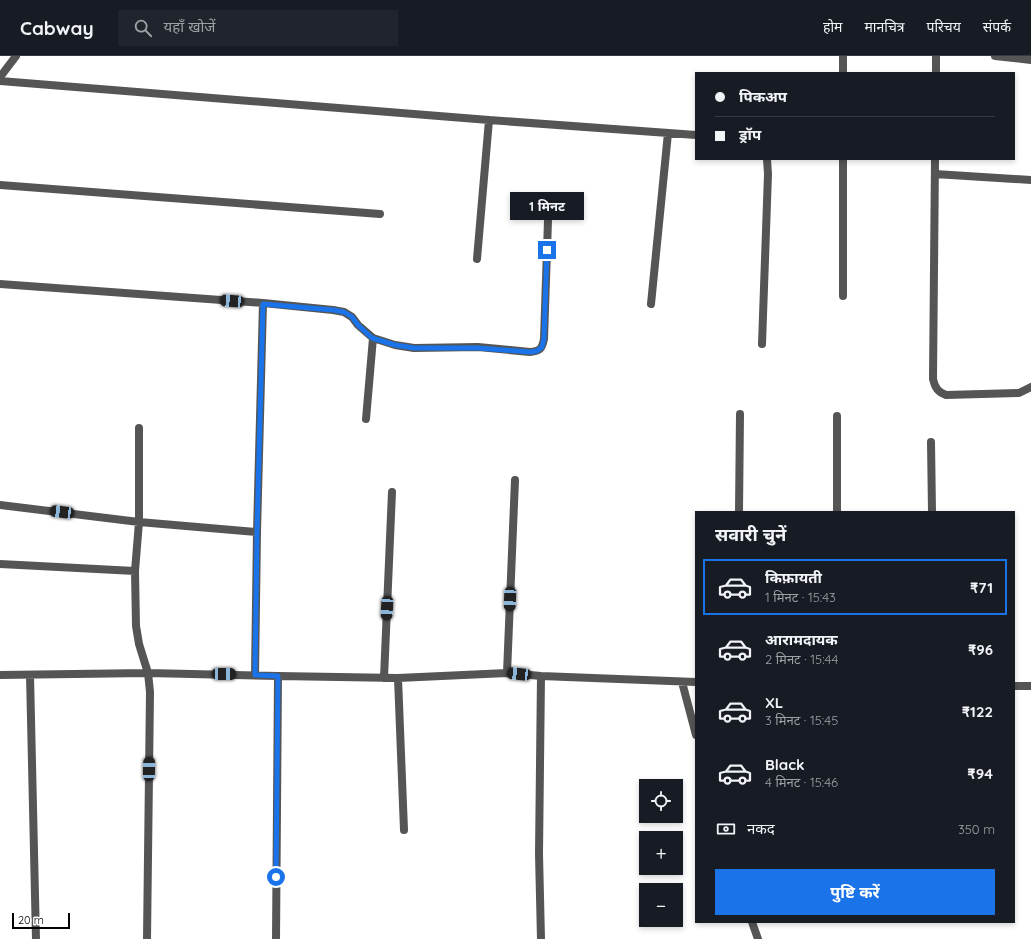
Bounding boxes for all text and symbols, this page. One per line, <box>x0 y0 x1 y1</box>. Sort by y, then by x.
search box <box>118 10 398 46</box>
text: Cabway <box>20 16 94 40</box>
icon: search <box>132 17 154 39</box>
text: यहाँ खोजें <box>164 17 215 36</box>
text: होम <box>823 18 842 36</box>
text: मानचित्र <box>864 18 905 36</box>
text: परिचय <box>927 18 961 36</box>
text: संपर्क <box>983 18 1011 36</box>
text: पिकअप <box>739 87 787 106</box>
text: ड्रॉप <box>739 125 761 144</box>
callout: 1 मिनट <box>510 192 584 220</box>
text: 1 मिनट <box>529 198 565 214</box>
route end <box>538 241 556 259</box>
car <box>220 294 244 308</box>
car <box>49 505 75 519</box>
text: सवारी चुनें <box>715 523 786 546</box>
text: किफ़ायती <box>765 568 822 587</box>
icon: car <box>717 569 753 605</box>
text: ₹71 <box>970 578 993 597</box>
car <box>504 587 516 611</box>
text: 1 मिनट · 15:43 <box>765 589 836 605</box>
car <box>380 596 394 620</box>
text: आरामदायक <box>765 630 838 649</box>
icon: car <box>717 631 753 667</box>
text: ₹96 <box>968 640 993 659</box>
text: 2 मिनट · 15:44 <box>765 651 838 667</box>
car <box>506 667 532 681</box>
car <box>212 668 236 680</box>
icon: car <box>717 693 753 729</box>
text: XL <box>765 693 783 712</box>
text: ₹122 <box>962 702 993 721</box>
text: 3 मिनट · 15:45 <box>765 712 838 728</box>
icon: car <box>717 755 753 791</box>
text: Black <box>765 755 805 774</box>
car <box>143 757 155 781</box>
text: ₹94 <box>967 764 993 783</box>
text: 4 मिनट · 15:46 <box>765 774 838 790</box>
map controls <box>639 779 683 927</box>
button: locate <box>639 779 683 823</box>
icon: cash <box>715 818 737 840</box>
text: नकद <box>747 819 775 838</box>
text: 350 m <box>958 821 995 837</box>
button: + <box>639 831 683 875</box>
route start <box>267 868 285 886</box>
button: पुष्टि करें <box>715 869 995 915</box>
button: − <box>639 883 683 927</box>
scale bar <box>12 911 70 930</box>
text: 20 m <box>18 913 44 927</box>

